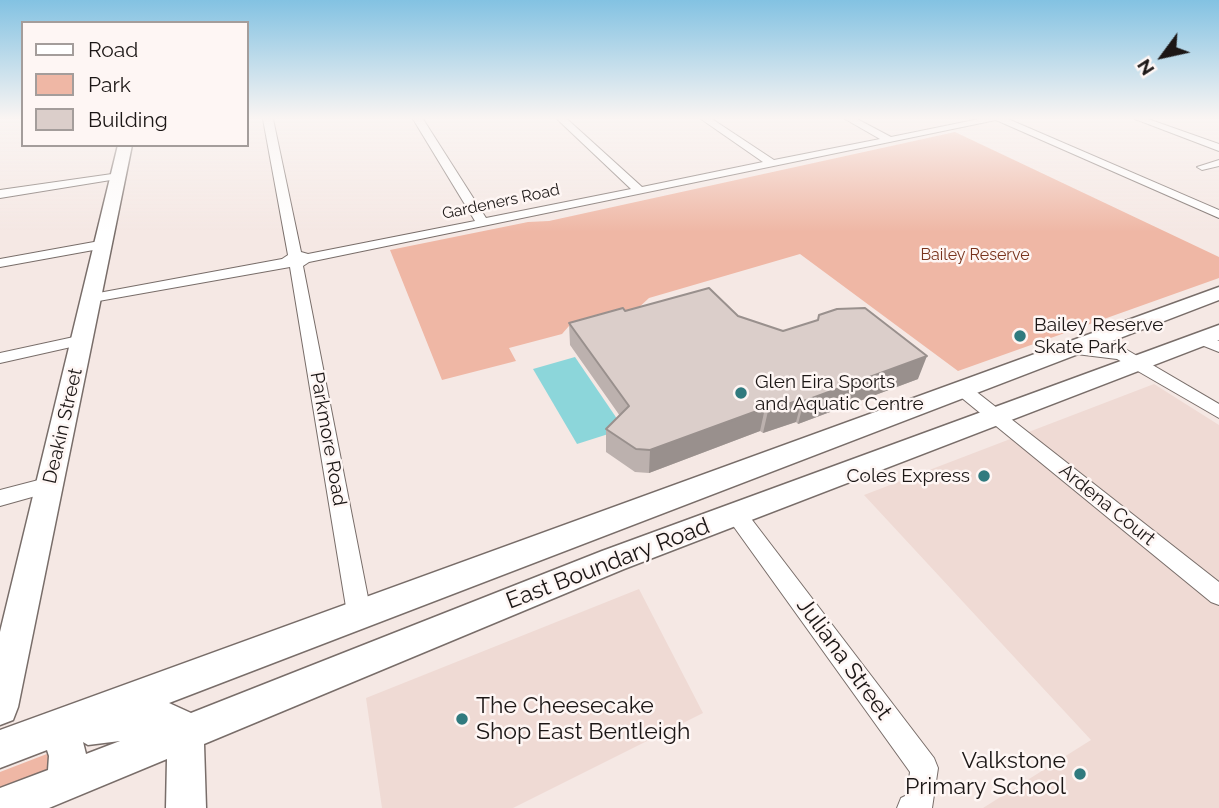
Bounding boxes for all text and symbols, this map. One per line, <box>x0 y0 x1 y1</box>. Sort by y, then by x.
legend <box>21 21 248 147</box>
north arrow <box>1128 21 1198 91</box>
text: Road <box>88 37 138 62</box>
text: N <box>1132 55 1159 80</box>
text: Park <box>88 72 131 97</box>
text: Building <box>88 107 168 132</box>
street label: Gardeners Road <box>441 180 561 224</box>
park label: Bailey Reserve <box>920 245 1030 265</box>
place label: Bailey Reserve Skate Park <box>1034 314 1164 358</box>
marker: Bailey Reserve Skate Park <box>1012 328 1028 344</box>
street label: Deakin Street <box>39 366 87 486</box>
street label: Parkmore Road <box>305 370 351 508</box>
place label: Glen Eira Sports and Aquatic Centre <box>755 371 924 415</box>
marker: Glen Eira Sports and Aquatic Centre <box>733 385 749 401</box>
street label: Ardena Court <box>1054 459 1160 551</box>
place label: Coles Express <box>847 465 970 487</box>
marker: Coles Express <box>976 468 992 484</box>
street label: East Boundary Road <box>502 512 714 616</box>
street label: Juliana Street <box>791 593 897 725</box>
place label: The Cheesecake Shop East Bentleigh <box>476 692 690 746</box>
marker: The Cheesecake Shop East Bentleigh <box>454 711 470 727</box>
place label: Valkstone Primary School <box>905 747 1066 801</box>
marker: Valkstone Primary School <box>1072 766 1088 782</box>

